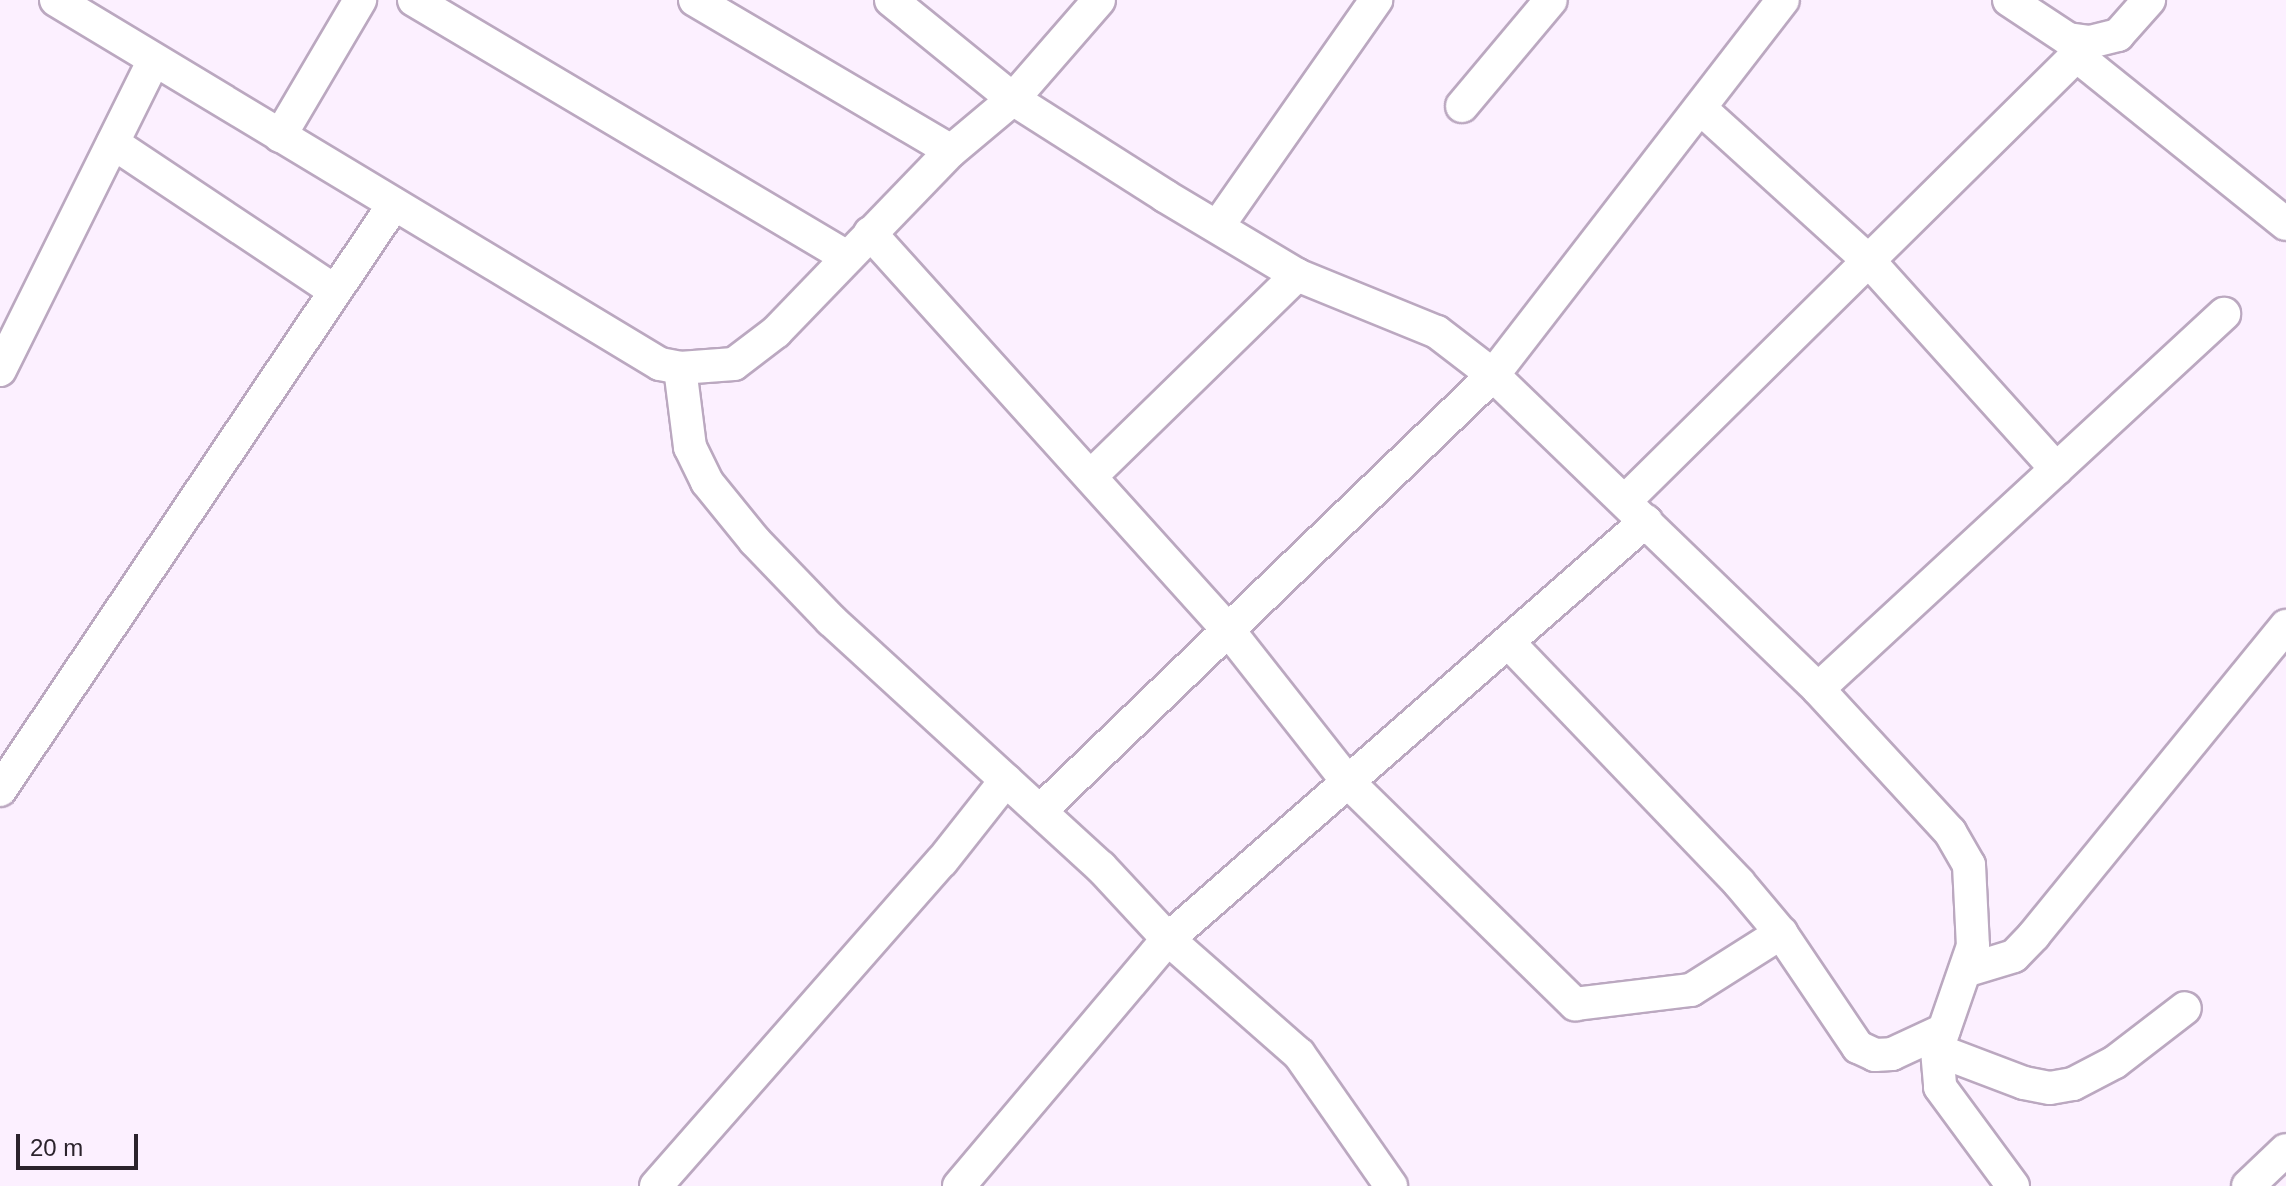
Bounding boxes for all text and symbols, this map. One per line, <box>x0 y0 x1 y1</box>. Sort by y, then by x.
scale bar <box>20 1118 142 1168</box>
text: 20 m <box>30 1134 83 1161</box>

